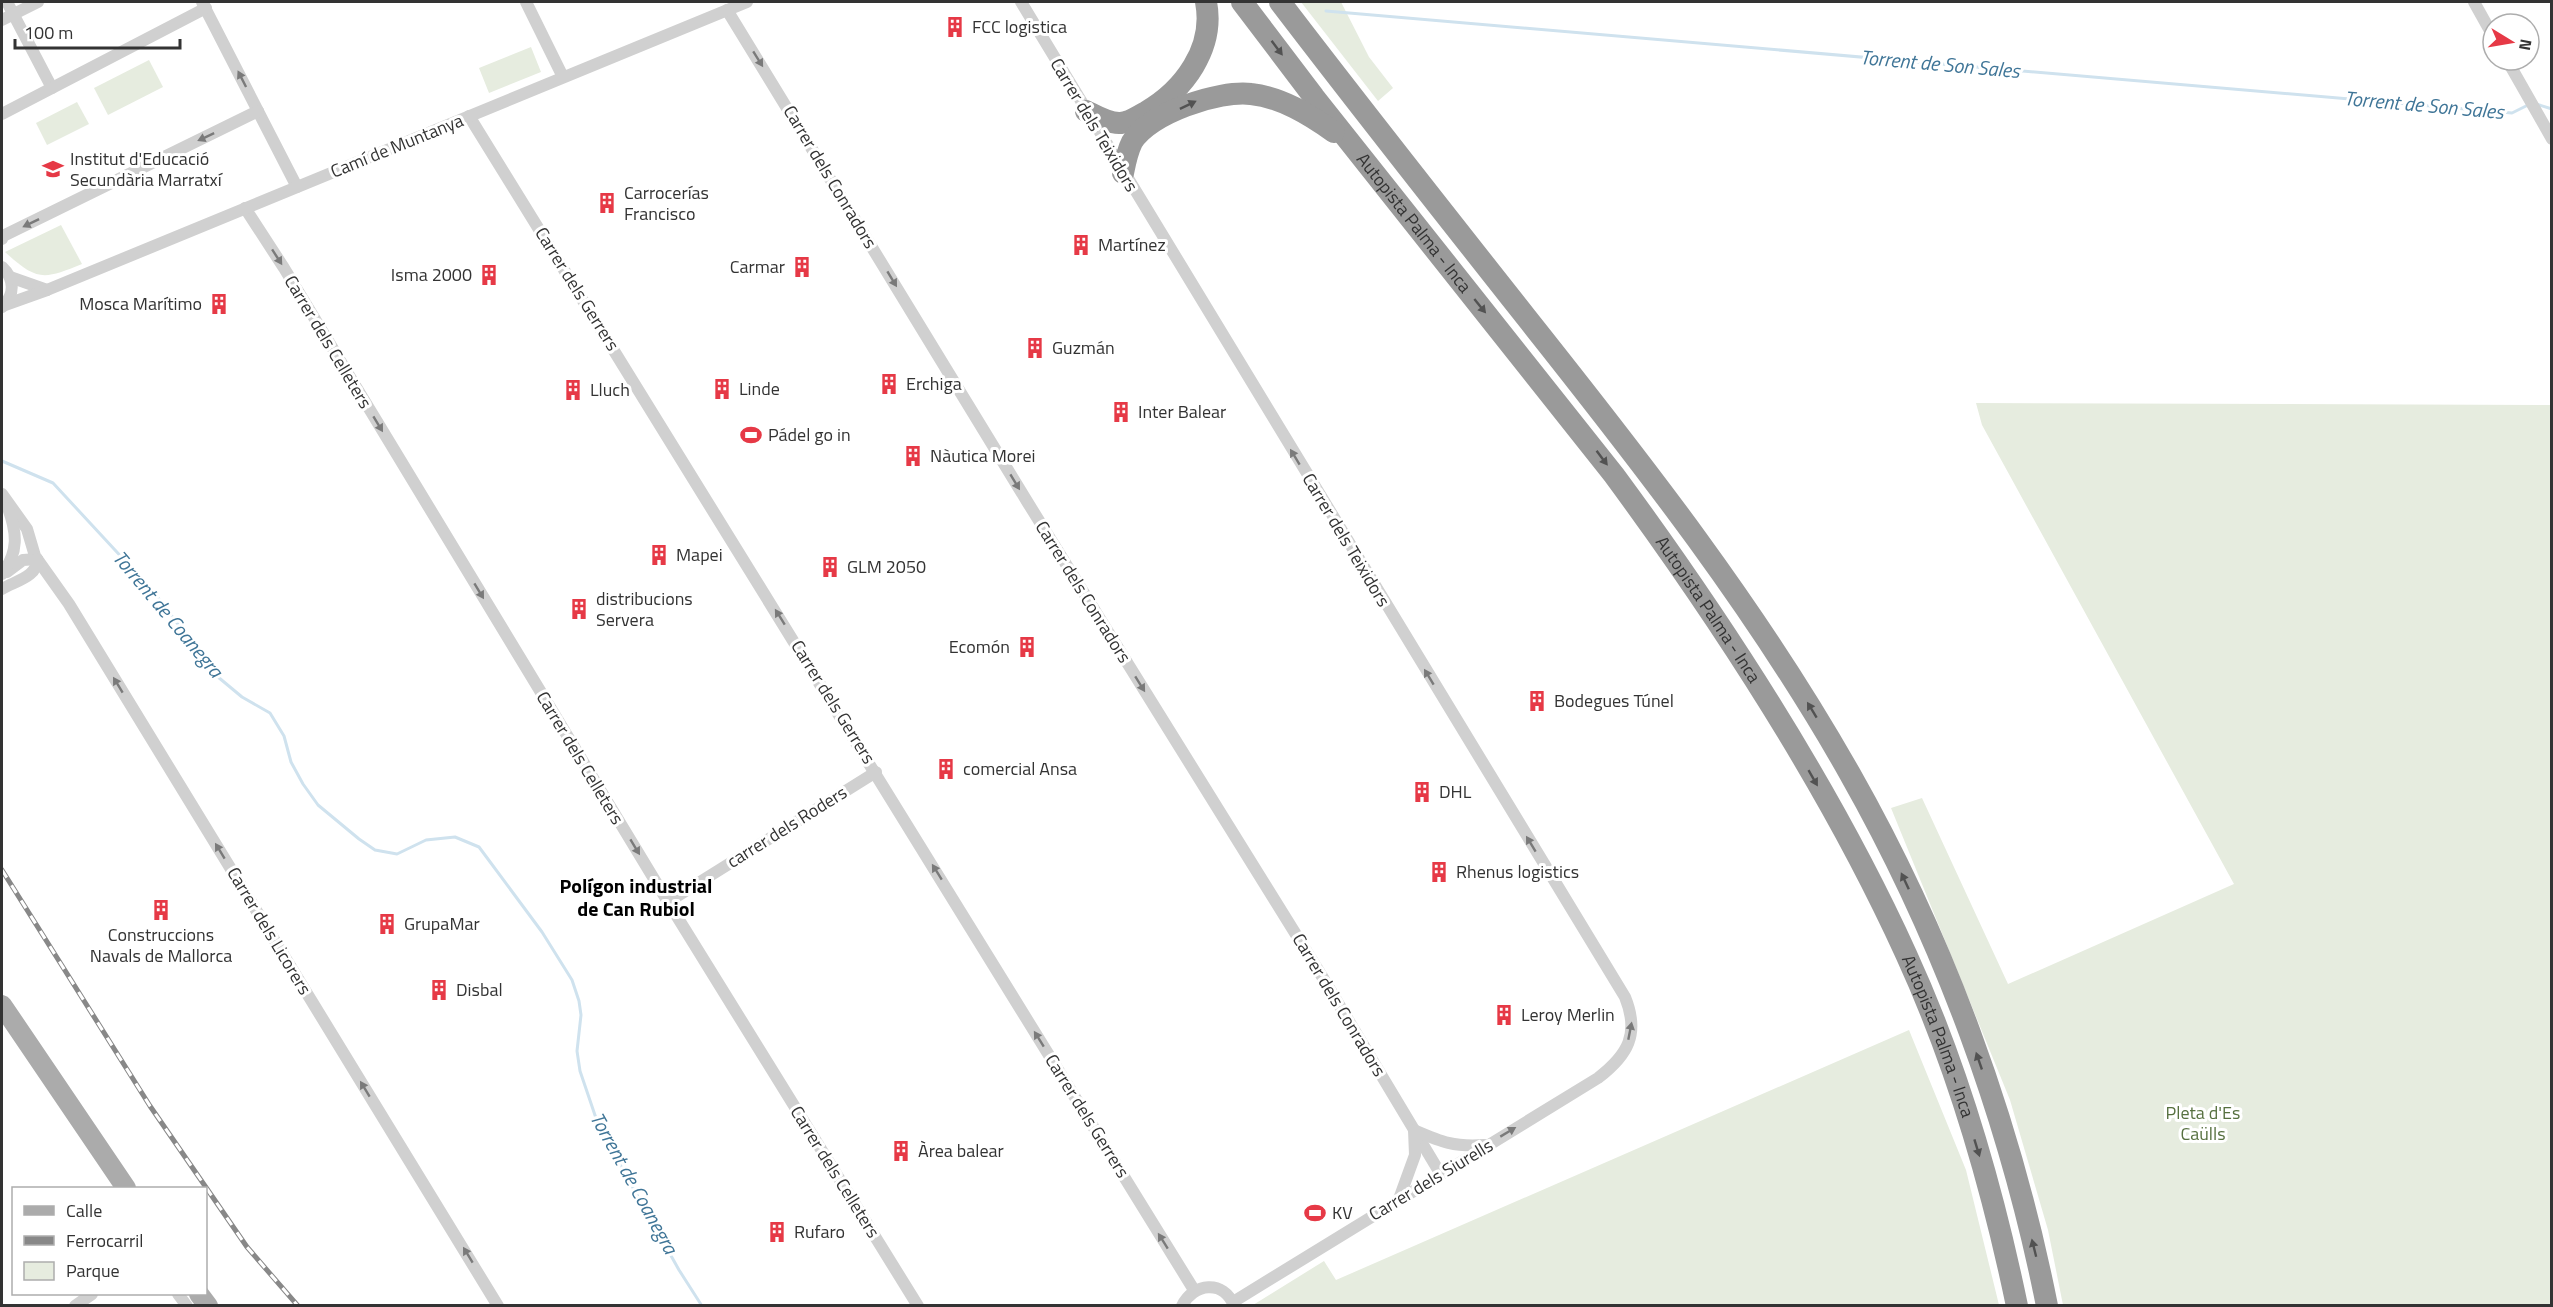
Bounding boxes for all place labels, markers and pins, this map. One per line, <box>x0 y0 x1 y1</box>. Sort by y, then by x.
place label: FCC logistica <box>972 13 1067 40</box>
building icon: FCC logistica <box>943 15 967 39</box>
place label: Institut d'Educació Secundària Marratxí <box>70 145 224 193</box>
school or university icon: Institut d'Educació Secundària Marratxí <box>41 157 65 181</box>
place label: Carrocerías Francisco <box>624 179 709 227</box>
building icon: Carrocerías Francisco <box>595 191 619 215</box>
place label: Martínez <box>1098 231 1166 258</box>
building icon: Martínez <box>1069 233 1093 257</box>
place label: Carmar <box>730 253 785 280</box>
building icon: Carmar <box>790 255 814 279</box>
place label: Isma 2000 <box>391 261 472 288</box>
building icon: Isma 2000 <box>477 263 501 287</box>
place label: Mosca Marítimo <box>79 290 202 317</box>
building icon: Mosca Marítimo <box>207 292 231 316</box>
place label: Guzmán <box>1052 334 1115 361</box>
building icon: Guzmán <box>1023 336 1047 360</box>
place label: Erchiga <box>906 370 962 397</box>
building icon: Erchiga <box>877 372 901 396</box>
place label: Linde <box>739 375 780 402</box>
place label: Lluch <box>590 376 630 403</box>
building icon: Linde <box>710 377 734 401</box>
building icon: Lluch <box>561 378 585 402</box>
place label: Inter Balear <box>1138 398 1226 425</box>
building icon: Inter Balear <box>1109 400 1133 424</box>
place label: Pádel go in <box>768 421 851 448</box>
sports icon: Pádel go in <box>739 423 763 447</box>
place label: Nàutica Morei <box>930 442 1035 469</box>
building icon: Nàutica Morei <box>901 444 925 468</box>
place label: Mapei <box>676 541 723 568</box>
building icon: Mapei <box>647 543 671 567</box>
place label: GLM 2050 <box>847 553 926 580</box>
building icon: GLM 2050 <box>818 555 842 579</box>
place label: distribucions Servera <box>596 585 693 633</box>
building icon: distribucions Servera <box>567 597 591 621</box>
place label: Ecomón <box>949 633 1010 660</box>
building icon: Ecomón <box>1015 635 1039 659</box>
place label: Bodegues Túnel <box>1554 687 1674 714</box>
building icon: Bodegues Túnel <box>1525 689 1549 713</box>
place label: comercial Ansa <box>963 755 1077 782</box>
building icon: comercial Ansa <box>934 757 958 781</box>
place label: DHL <box>1439 778 1472 805</box>
building icon: DHL <box>1410 780 1434 804</box>
place label: Rhenus logistics <box>1456 858 1579 885</box>
building icon: Rhenus logistics <box>1427 860 1451 884</box>
building icon: Construccions Navals de Mallorca <box>149 898 173 922</box>
place label: GrupaMar <box>404 910 480 937</box>
building icon: GrupaMar <box>375 912 399 936</box>
place label: Construccions Navals de Mallorca <box>90 921 232 969</box>
place label: Disbal <box>456 976 503 1003</box>
building icon: Disbal <box>427 978 451 1002</box>
place label: Leroy Merlin <box>1521 1001 1615 1028</box>
building icon: Leroy Merlin <box>1492 1003 1516 1027</box>
place label: Àrea balear <box>918 1137 1004 1164</box>
building icon: Àrea balear <box>889 1139 913 1163</box>
place label: KV <box>1332 1199 1353 1226</box>
sports icon: KV <box>1303 1201 1327 1225</box>
place label: Rufaro <box>794 1218 845 1245</box>
building icon: Rufaro <box>765 1220 789 1244</box>

